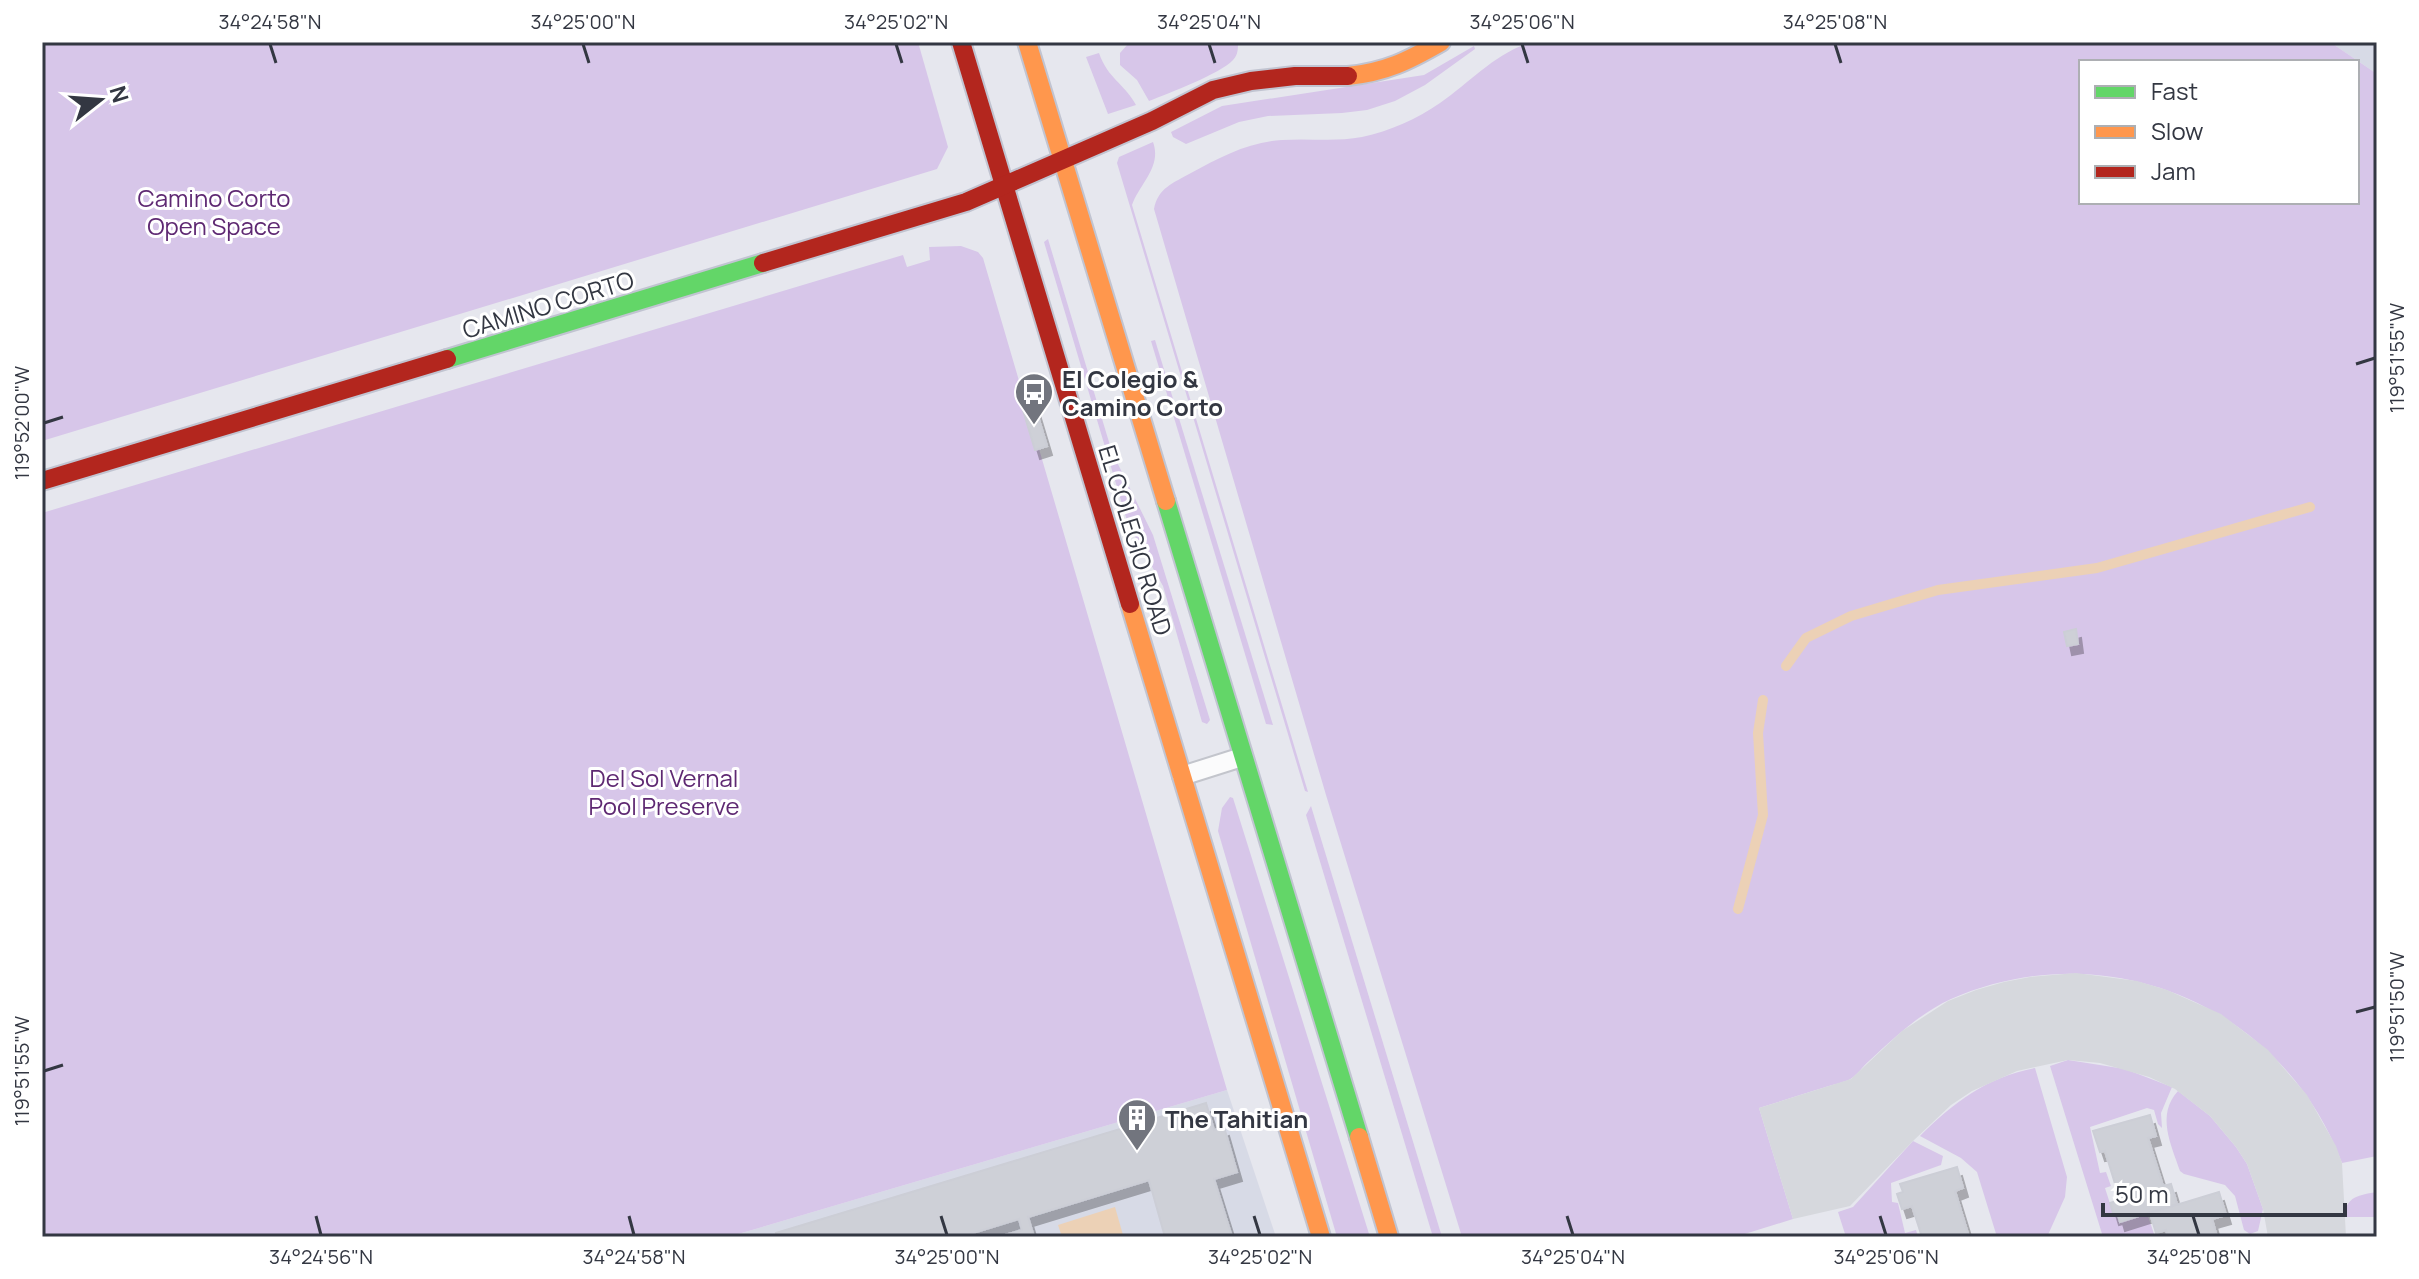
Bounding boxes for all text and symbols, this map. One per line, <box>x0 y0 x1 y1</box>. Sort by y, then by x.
text: 34°24'58"N <box>219 8 322 35</box>
text: 34°25'00"N <box>531 8 636 35</box>
text: 34°25'02"N <box>844 8 948 35</box>
text: 34°25'04"N <box>1157 8 1261 35</box>
text: 34°25'06"N <box>1469 8 1575 35</box>
text: 34°25'08"N <box>1783 8 1887 35</box>
north arrow <box>60 60 140 140</box>
legend <box>2079 60 2359 204</box>
text: Fast <box>2151 74 2198 107</box>
text: N <box>102 82 136 106</box>
text: Slow <box>2151 114 2204 147</box>
text: Jam <box>2151 154 2196 187</box>
park label: Camino Corto Open Space <box>138 181 290 242</box>
street label: CAMINO CORTO <box>458 262 638 346</box>
text: 119°51'55"W <box>2383 303 2410 413</box>
place label: El Colegio & Camino Corto <box>1062 362 1223 423</box>
text: 119°52'00"W <box>8 365 35 480</box>
bus stop icon: El Colegio & Camino Corto <box>1013 371 1055 426</box>
street label: EL COLEGIO ROAD <box>1091 441 1181 639</box>
park label: Del Sol Vernal Pool Preserve <box>588 761 740 822</box>
text: 119°51'50"W <box>2383 951 2410 1062</box>
text: 119°51'55"W <box>8 1016 35 1126</box>
building icon: The Tahitian <box>1116 1097 1158 1152</box>
place label: The Tahitian <box>1165 1102 1308 1135</box>
scale bar <box>2103 1167 2345 1217</box>
text: 50 m <box>2115 1177 2169 1210</box>
text: 34°24'56"N <box>269 1243 373 1270</box>
text: 34°24'58"N <box>583 1243 686 1270</box>
text: 34°25'00"N <box>895 1243 1000 1270</box>
text: 34°25'02"N <box>1208 1243 1312 1270</box>
text: 34°25'04"N <box>1521 1243 1625 1270</box>
text: 34°25'06"N <box>1833 1243 1939 1270</box>
text: 34°25'08"N <box>2147 1243 2251 1270</box>

